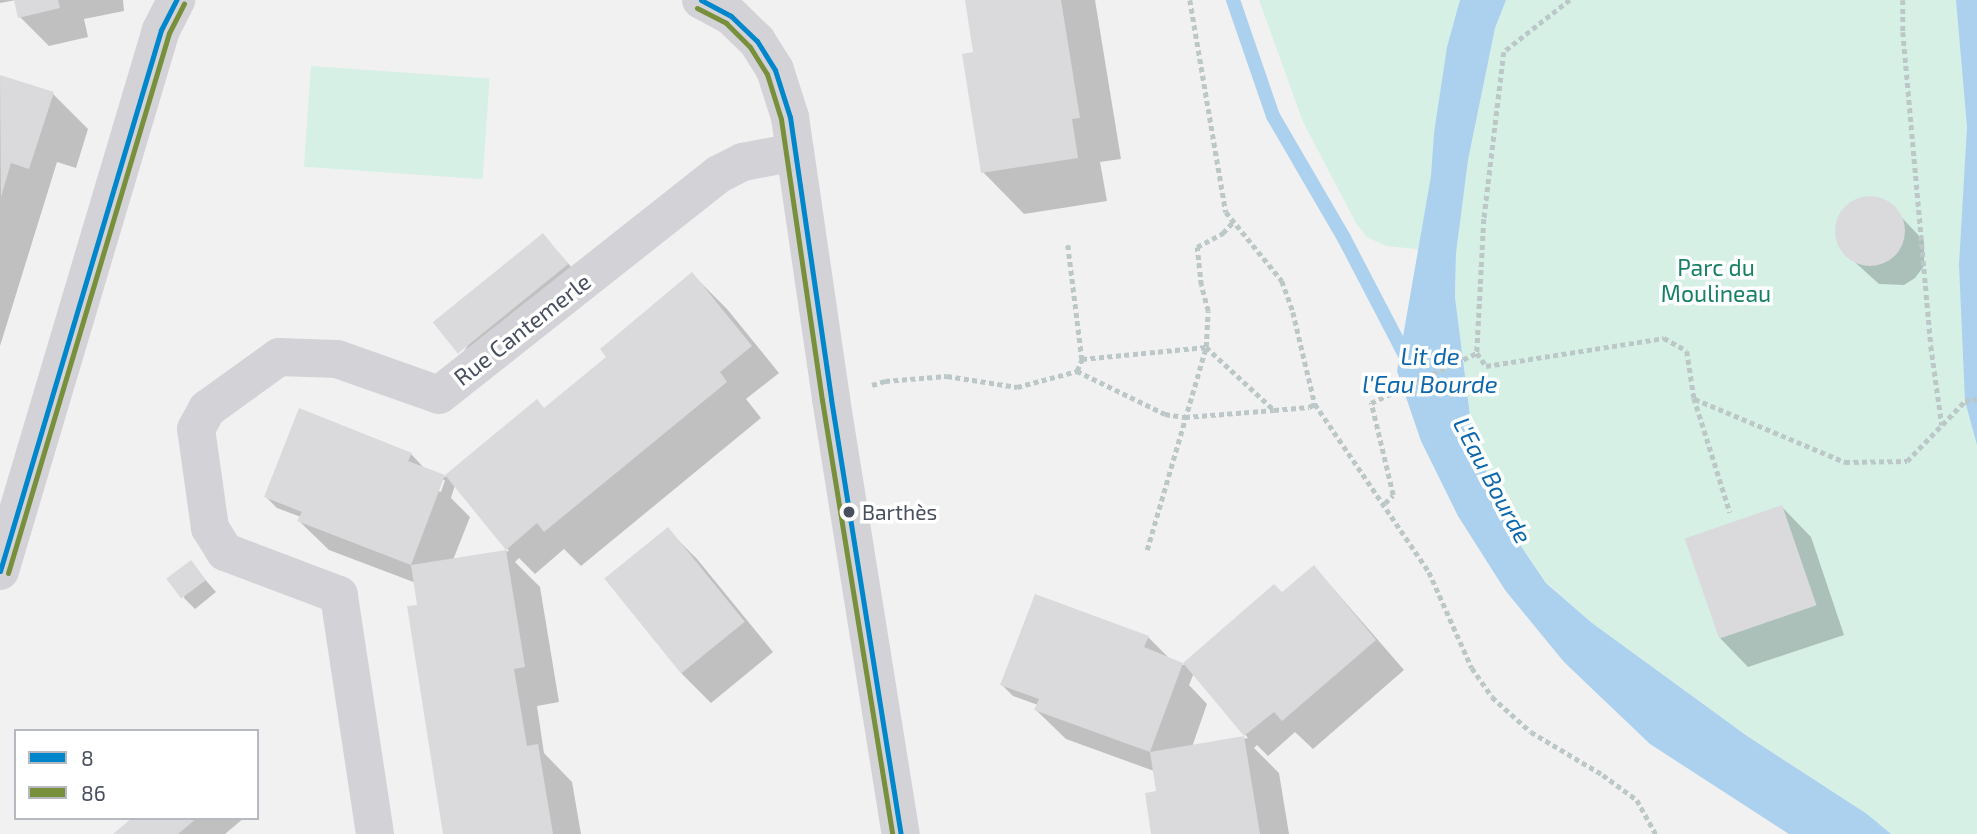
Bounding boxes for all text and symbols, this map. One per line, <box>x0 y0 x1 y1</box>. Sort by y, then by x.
park label: Parc du Moulineau <box>1661 253 1771 307</box>
street label: Rue Cantemerle <box>448 267 596 391</box>
water label: Lit de l'Eau Bourde <box>1362 342 1498 398</box>
water label: L'Eau Bourde <box>1448 412 1538 548</box>
place label: Barthès <box>862 499 937 525</box>
marker: Barthès <box>842 505 856 519</box>
legend <box>14 729 259 820</box>
text: 8 <box>81 745 94 770</box>
text: 86 <box>81 780 106 805</box>

